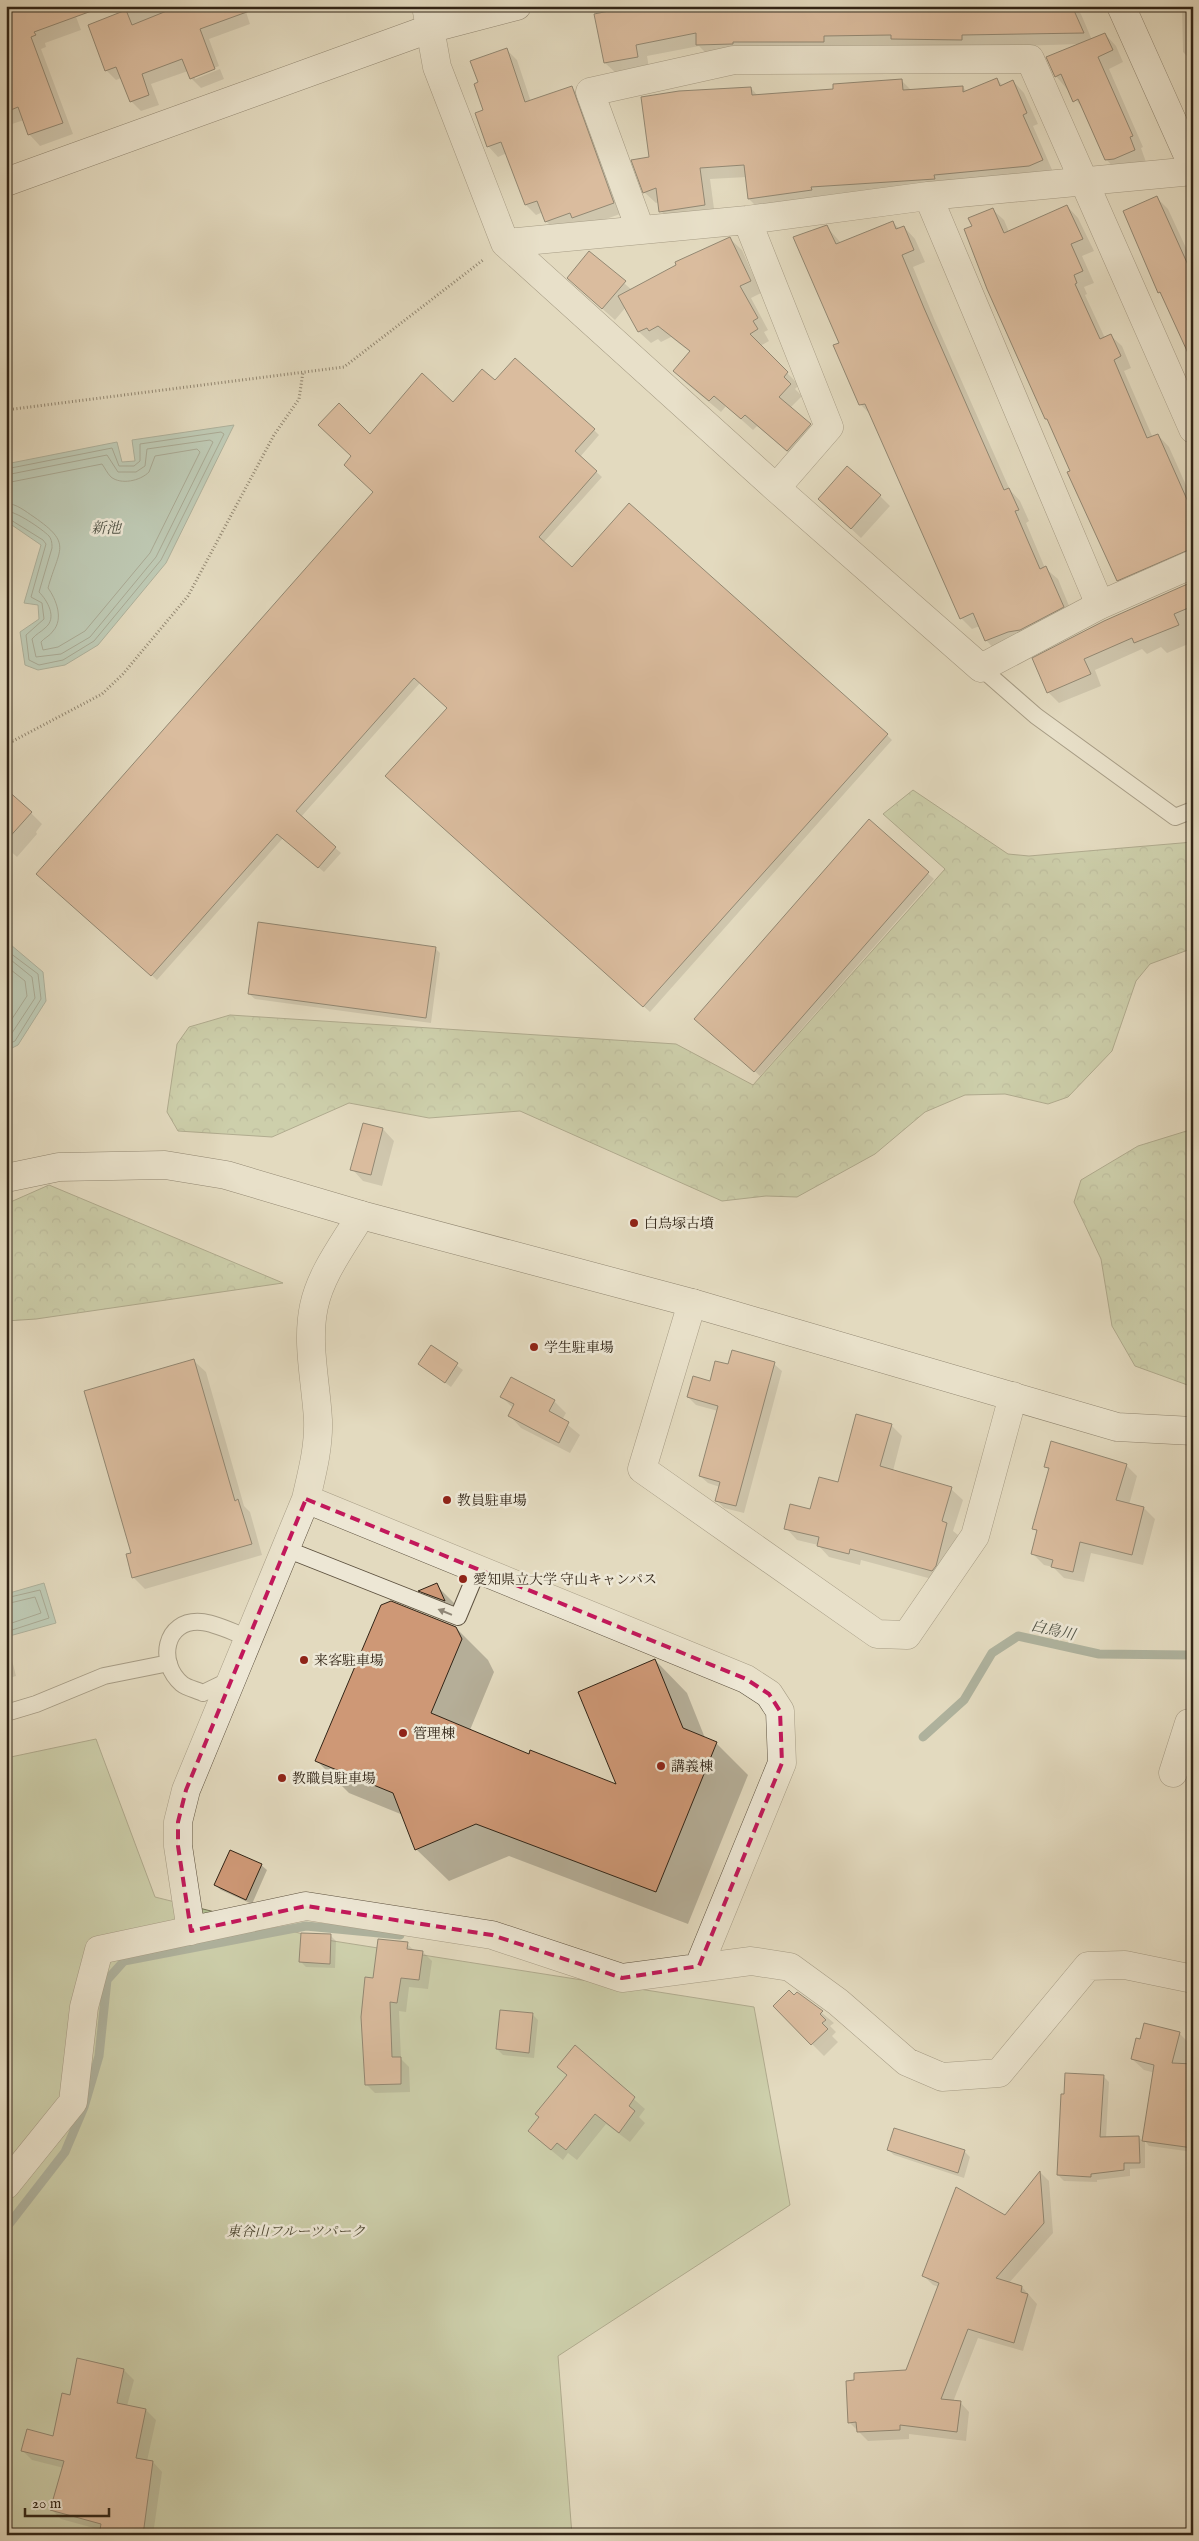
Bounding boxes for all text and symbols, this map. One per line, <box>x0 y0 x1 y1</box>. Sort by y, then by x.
water label: 新池 <box>91 519 123 538</box>
place label: 白鳥塚古墳 <box>644 1215 714 1233</box>
marker: 白鳥塚古墳 <box>628 1217 640 1229</box>
place label: 学生駐車場 <box>544 1339 614 1357</box>
marker: 学生駐車場 <box>528 1341 540 1353</box>
place label: 教員駐車場 <box>457 1492 527 1510</box>
marker: 教員駐車場 <box>441 1494 453 1506</box>
place label: 愛知県立大学 守山キャンパス <box>473 1571 657 1589</box>
marker: 愛知県立大学 守山キャンパス <box>457 1573 469 1585</box>
one-way arrow <box>437 1608 452 1616</box>
water label: 白鳥川 <box>1029 1616 1079 1645</box>
place label: 来客駐車場 <box>314 1652 384 1670</box>
marker: 来客駐車場 <box>298 1654 310 1666</box>
place label: 管理棟 <box>413 1725 455 1743</box>
marker: 管理棟 <box>397 1727 409 1739</box>
place label: 講義棟 <box>671 1758 713 1776</box>
marker: 講義棟 <box>655 1760 667 1772</box>
place label: 教職員駐車場 <box>292 1770 376 1788</box>
marker: 教職員駐車場 <box>276 1772 288 1784</box>
park label: 東谷山フルーツパーク <box>227 2223 365 2241</box>
scale bar <box>25 2486 109 2518</box>
text: 20 m <box>32 2494 62 2513</box>

